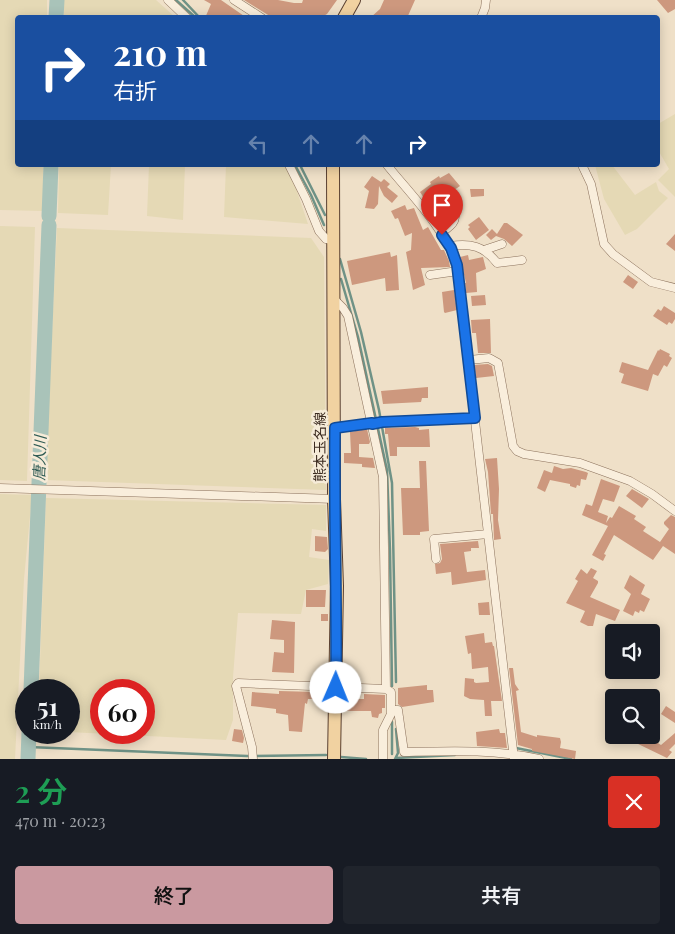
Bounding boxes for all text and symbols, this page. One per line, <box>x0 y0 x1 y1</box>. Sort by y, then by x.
text: 210 m <box>113 28 207 75</box>
icon: right <box>30 35 95 100</box>
text: 右折 <box>113 75 157 105</box>
icon: left <box>244 130 272 158</box>
icon: ahead <box>297 130 325 158</box>
icon: ahead <box>350 130 378 158</box>
icon: right <box>403 130 431 158</box>
pin <box>421 184 463 235</box>
icon: arrive <box>428 191 456 219</box>
street label: 熊本玉名線 <box>310 412 329 482</box>
water label: 唐人川 <box>28 433 50 481</box>
map controls <box>605 624 660 744</box>
button: sound <box>605 624 660 679</box>
position arrow <box>309 661 361 713</box>
speed limit sign: 60 <box>90 679 155 744</box>
text: 51 <box>37 689 58 722</box>
button: search <box>605 689 660 744</box>
text: km/h <box>33 716 62 732</box>
text: 2 分 <box>15 771 67 811</box>
button: close <box>608 776 660 828</box>
text: 470 m · 20:23 <box>15 810 106 831</box>
button: 終了 <box>15 866 333 924</box>
button: 共有 <box>343 866 660 924</box>

